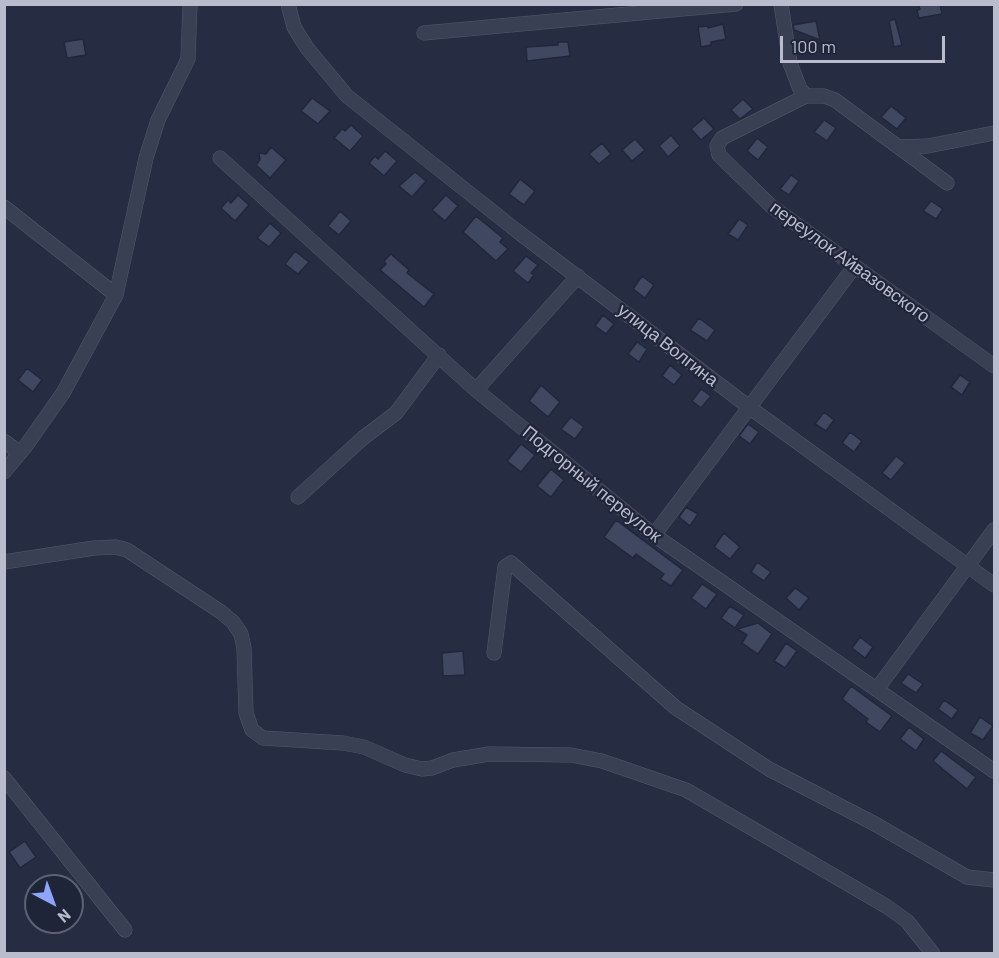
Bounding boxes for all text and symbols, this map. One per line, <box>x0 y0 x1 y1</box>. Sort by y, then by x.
scale bar <box>783 24 948 62</box>
text: 100 m <box>791 35 836 57</box>
street label: переулок Айвазовского <box>766 197 934 327</box>
street label: улица Волгина <box>613 299 723 391</box>
street label: Подгорный переулок <box>518 421 666 547</box>
north arrow <box>24 874 84 934</box>
text: N <box>55 906 75 927</box>

